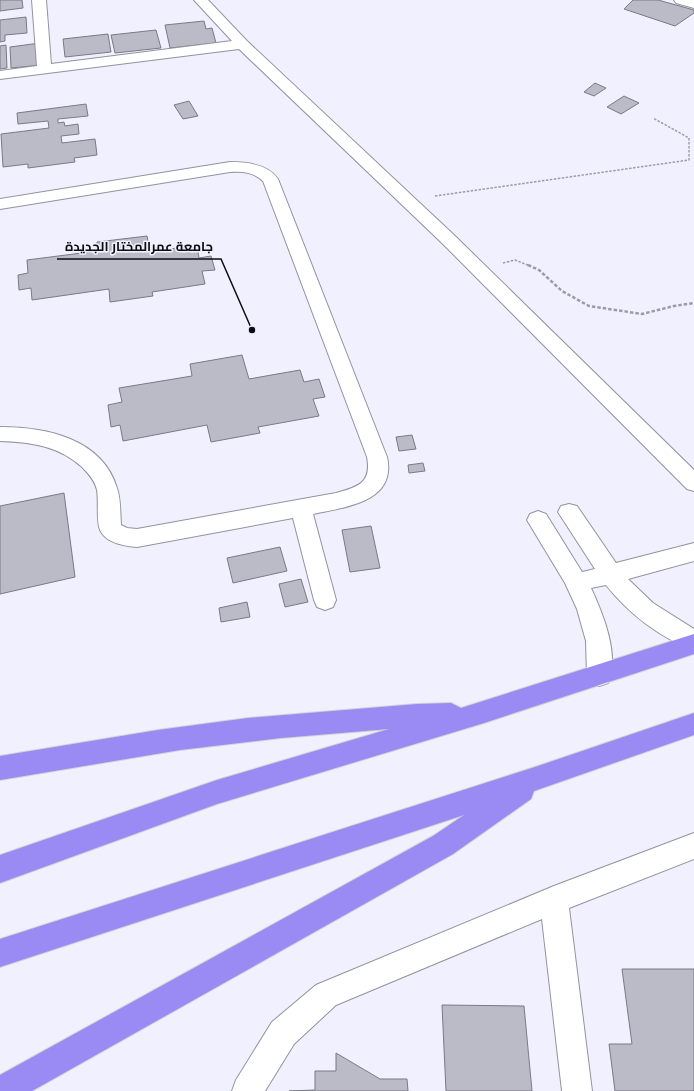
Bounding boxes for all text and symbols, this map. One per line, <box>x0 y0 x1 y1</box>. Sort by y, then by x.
callout: جامعة عمرالمختار الجديدة <box>57 234 221 259</box>
text: جامعة عمرالمختار الجديدة <box>65 238 213 255</box>

